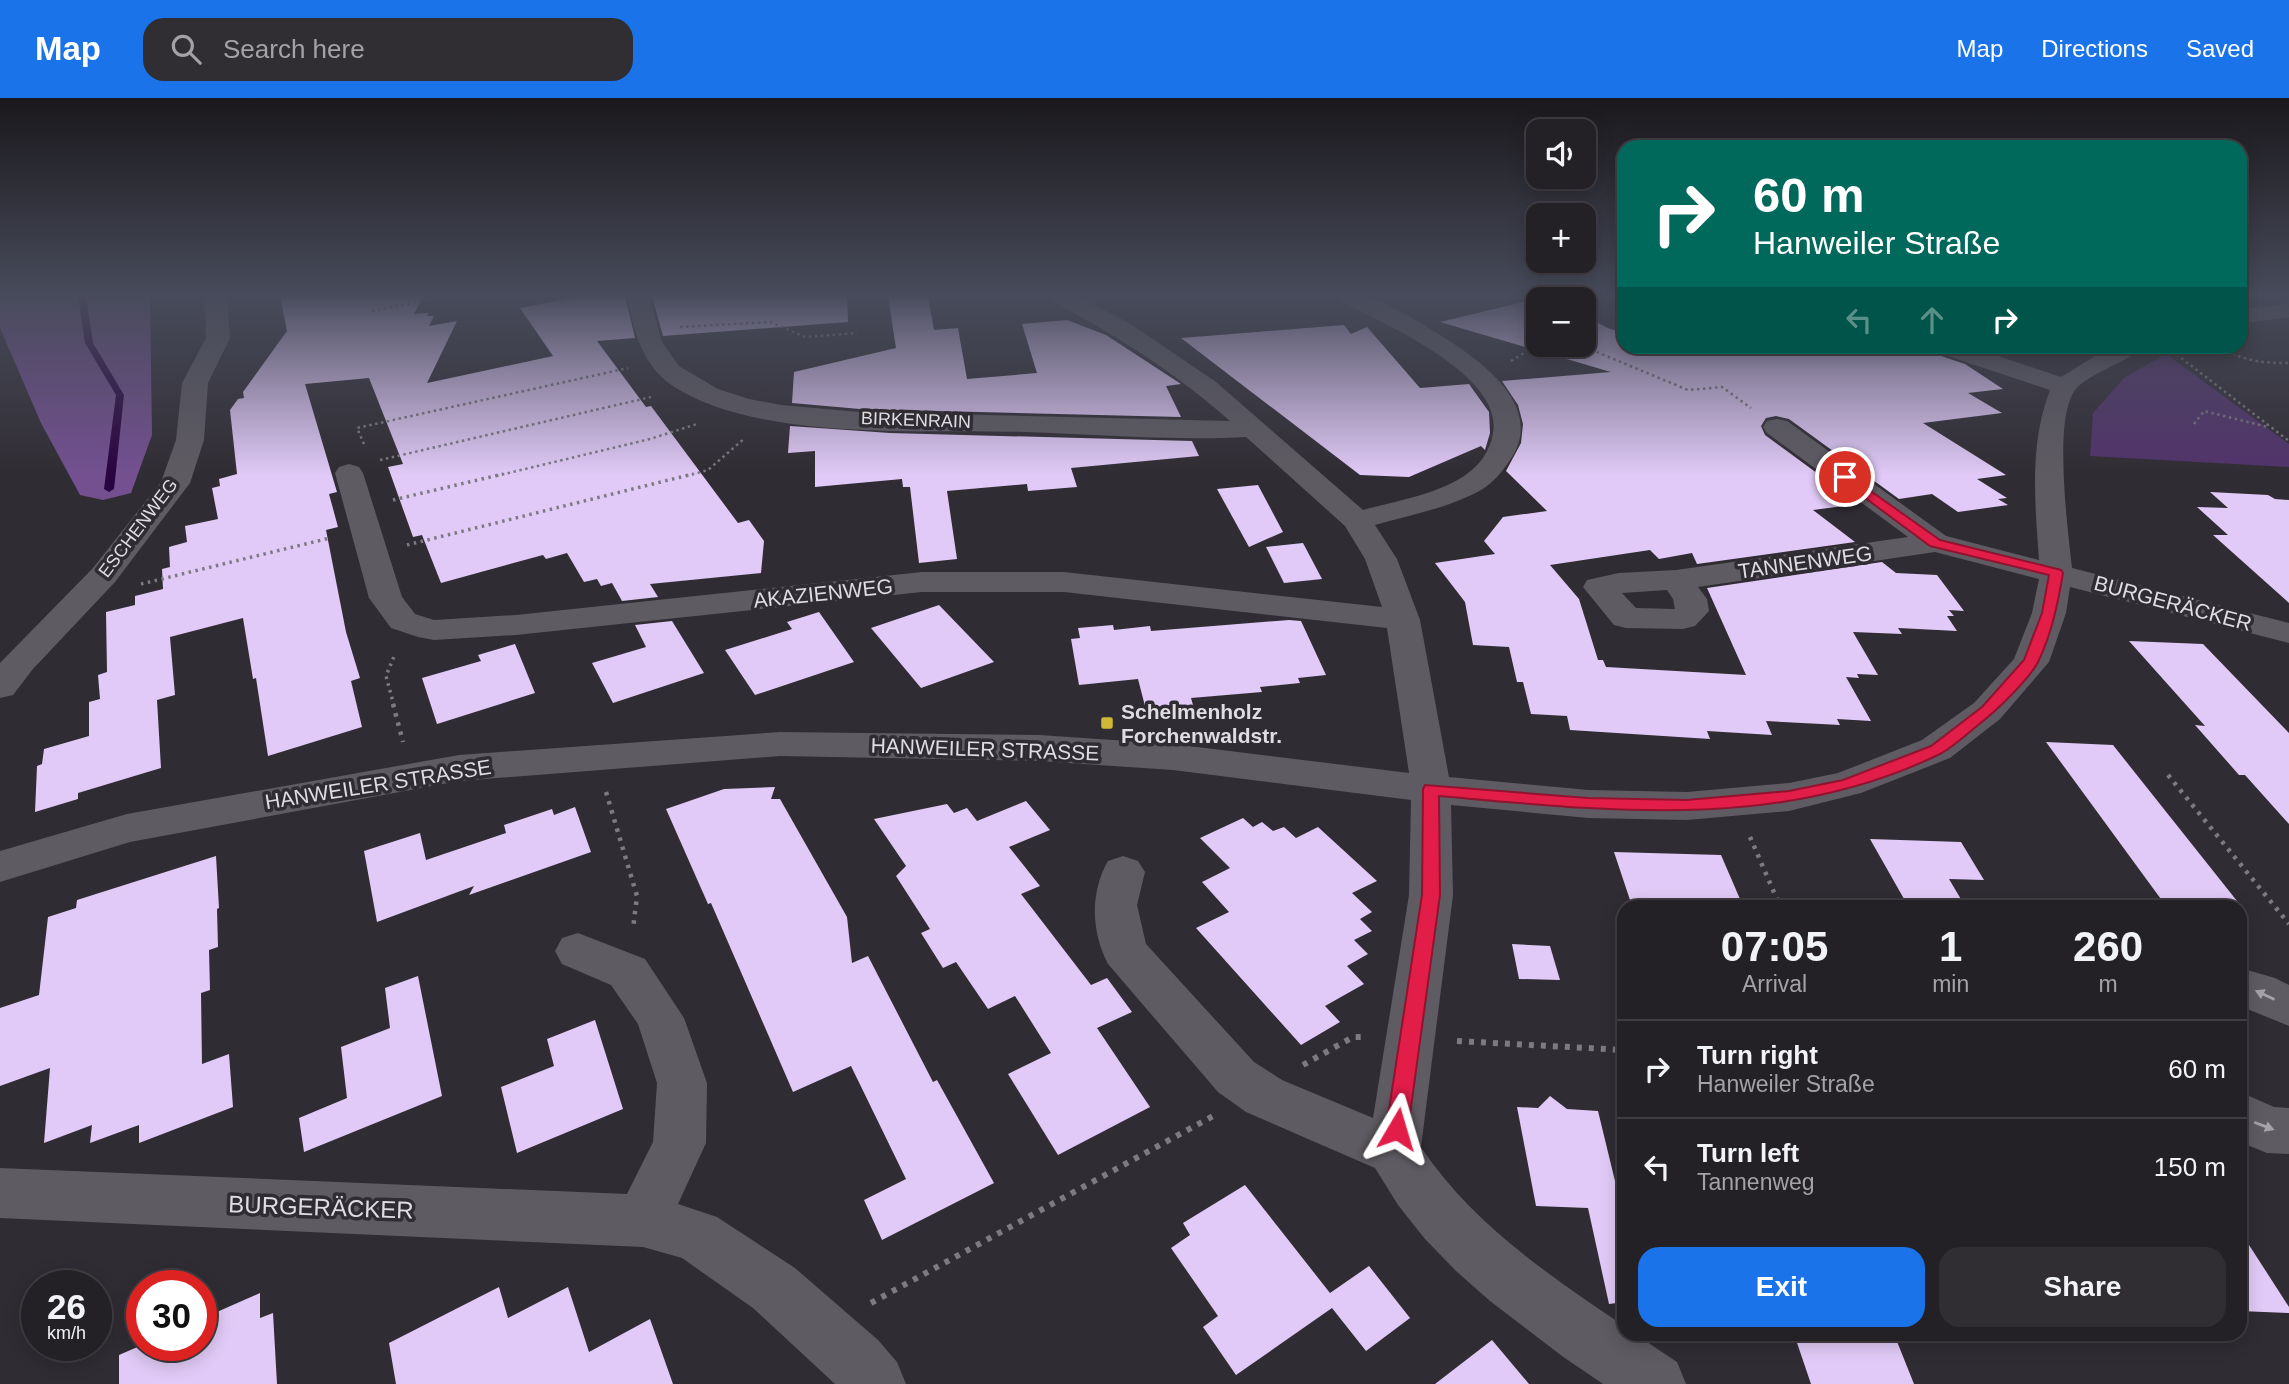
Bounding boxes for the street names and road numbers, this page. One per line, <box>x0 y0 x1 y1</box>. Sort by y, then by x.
street label: BIRKENRAIN <box>861 408 971 432</box>
street label: ESCHENWEG <box>95 475 181 581</box>
street label: TANNENWEG <box>1737 541 1873 583</box>
street label: BURGERÄCKER <box>2092 571 2254 635</box>
street label: AKAZIENWEG <box>752 574 894 612</box>
street label: HANWEILER STRASSE <box>870 734 1100 764</box>
street label: HANWEILER STRASSE <box>263 755 493 813</box>
street label: BURGERÄCKER <box>228 1190 414 1224</box>

